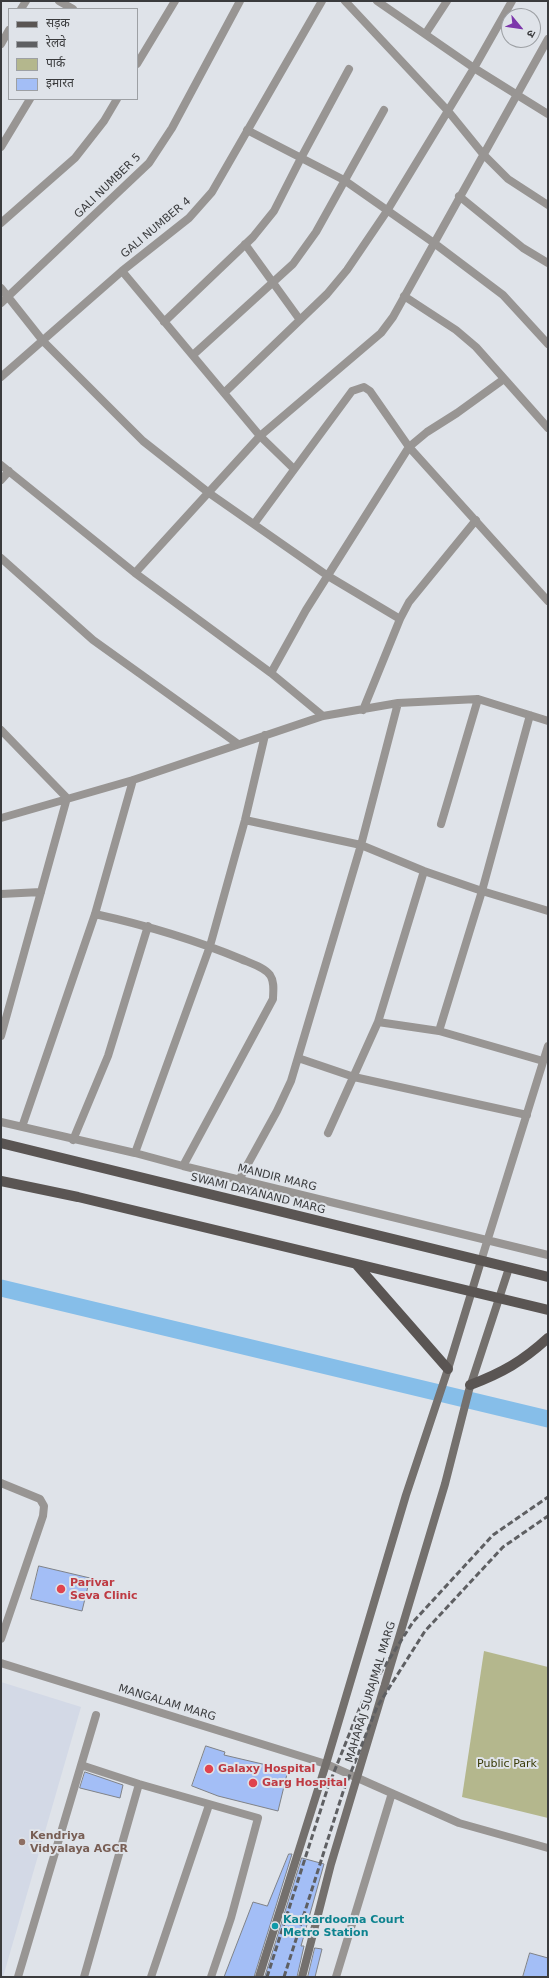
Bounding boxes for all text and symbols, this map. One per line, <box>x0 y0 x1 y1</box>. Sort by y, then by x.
legend <box>8 8 138 100</box>
north arrow <box>501 8 541 48</box>
text: सड़क <box>46 16 70 30</box>
text: उ <box>524 28 538 40</box>
text: रेलवे <box>46 36 66 50</box>
text: पार्क <box>46 56 65 70</box>
text: इमारत <box>46 76 74 90</box>
street label: GALI NUMBER 5 <box>72 151 144 221</box>
street label: GALI NUMBER 4 <box>118 195 194 261</box>
street label: MANDIR MARG <box>236 1162 318 1194</box>
street label: SWAMI DAYANAND MARG <box>189 1171 327 1217</box>
place label: Parivar Seva Clinic <box>70 1576 138 1602</box>
marker: Parivar Seva Clinic <box>55 1583 67 1595</box>
street label: MAHARAJ SURAJMAL MARG <box>343 1620 399 1764</box>
street label: MANGALAM MARG <box>117 1682 217 1724</box>
park label: Public Park <box>477 1757 537 1771</box>
place label: Galaxy Hospital <box>218 1762 315 1776</box>
marker: Galaxy Hospital <box>203 1763 215 1775</box>
place label: Garg Hospital <box>262 1776 347 1790</box>
marker: Garg Hospital <box>247 1777 259 1789</box>
place label: Kendriya Vidyalaya AGCR <box>30 1829 128 1855</box>
marker: Kendriya Vidyalaya AGCR <box>17 1837 27 1847</box>
place label: Karkardooma Court Metro Station <box>283 1913 404 1939</box>
marker: Karkardooma Court Metro Station <box>270 1921 280 1931</box>

